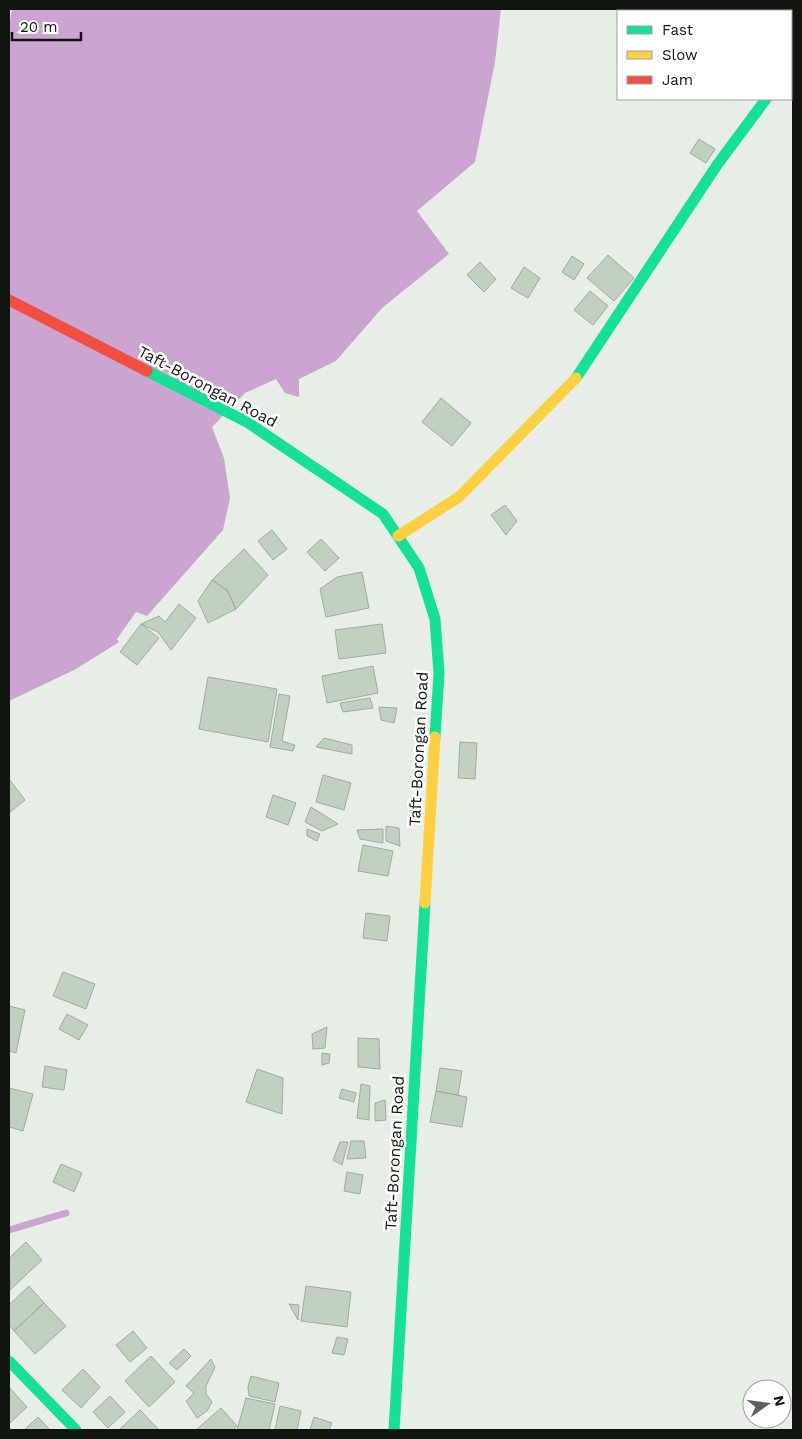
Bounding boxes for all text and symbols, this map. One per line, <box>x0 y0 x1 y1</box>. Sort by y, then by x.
scale bar <box>12 10 81 42</box>
legend <box>617 10 792 100</box>
text: 20 m <box>20 18 58 36</box>
text: Fast <box>662 21 694 39</box>
text: Slow <box>662 46 698 64</box>
text: Jam <box>662 71 693 89</box>
street label: Taft-Borongan Road <box>135 342 281 431</box>
street label: Taft-Borongan Road <box>405 671 432 827</box>
street label: Taft-Borongan Road <box>381 1075 408 1231</box>
north arrow <box>742 1379 792 1429</box>
text: N <box>771 1394 789 1408</box>

